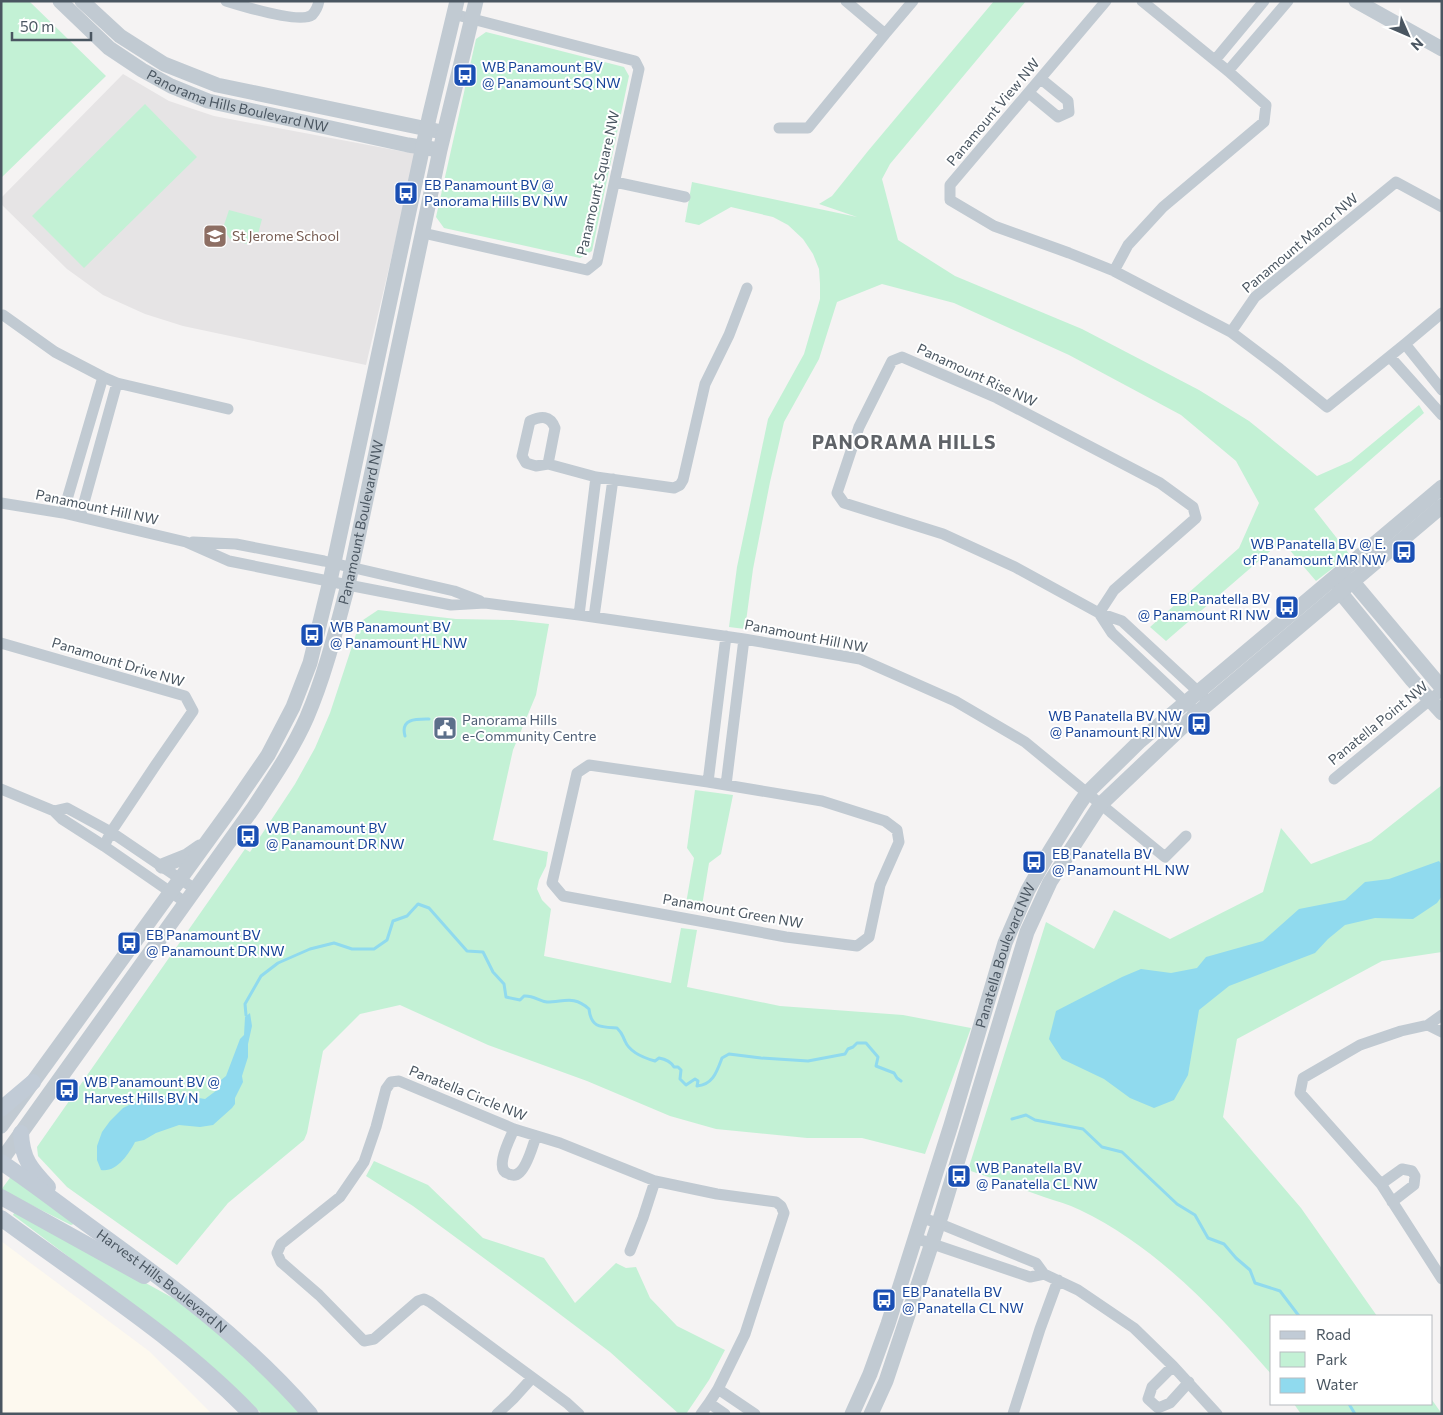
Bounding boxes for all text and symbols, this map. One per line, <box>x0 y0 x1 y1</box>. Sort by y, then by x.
scale bar <box>12 10 91 42</box>
north arrow <box>1383 10 1433 60</box>
text: 50 m <box>20 17 54 35</box>
text: N <box>1408 35 1427 54</box>
street label: Panamount View NW <box>943 54 1043 169</box>
place label: WB Panamount BV @ Panamount SQ NW <box>482 58 621 91</box>
bus stop icon: WB Panamount BV @ Panamount SQ NW <box>452 62 478 88</box>
street label: Panorama Hills Boulevard NW <box>144 65 330 135</box>
street label: Panamount Square NW <box>573 109 622 257</box>
place label: EB Panamount BV @ Panorama Hills BV NW <box>424 176 568 209</box>
bus stop icon: EB Panamount BV @ Panorama Hills BV NW <box>393 180 419 206</box>
street label: Panamount Manor NW <box>1238 189 1361 296</box>
school or university icon: St Jerome School <box>202 223 228 249</box>
place label: St Jerome School <box>232 227 339 244</box>
street label: Panamount Rise NW <box>914 339 1040 410</box>
district label: PANORAMA HILLS <box>812 430 996 453</box>
street label: Panamount Boulevard NW <box>334 438 386 606</box>
street label: Panamount Hill NW <box>34 485 160 528</box>
place label: WB Panatella BV @ E. of Panamount MR NW <box>1243 535 1386 568</box>
bus stop icon: WB Panatella BV @ E. of Panamount MR NW <box>1391 539 1417 565</box>
place label: EB Panatella BV @ Panamount RI NW <box>1138 590 1270 623</box>
bus stop icon: EB Panatella BV @ Panamount RI NW <box>1274 594 1300 620</box>
street label: Panamount Hill NW <box>743 615 869 656</box>
place label: WB Panamount BV @ Panamount HL NW <box>330 618 467 651</box>
bus stop icon: WB Panamount BV @ Panamount HL NW <box>299 622 325 648</box>
street label: Panamount Drive NW <box>50 633 186 690</box>
street label: Panatella Point NW <box>1324 677 1431 768</box>
place label: WB Panatella BV NW @ Panamount RI NW <box>1048 707 1182 740</box>
place label: Panorama Hills e-Community Centre <box>462 711 596 744</box>
bus stop icon: WB Panatella BV NW @ Panamount RI NW <box>1186 711 1212 737</box>
public building icon: Panorama Hills e-Community Centre <box>432 715 458 741</box>
place label: WB Panamount BV @ Panamount DR NW <box>266 819 405 852</box>
bus stop icon: WB Panamount BV @ Panamount DR NW <box>235 823 261 849</box>
place label: EB Panatella BV @ Panamount HL NW <box>1052 845 1189 878</box>
bus stop icon: EB Panatella BV @ Panamount HL NW <box>1021 849 1047 875</box>
street label: Panatella Boulevard NW <box>971 879 1038 1030</box>
street label: Panamount Green NW <box>662 890 805 931</box>
place label: EB Panamount BV @ Panamount DR NW <box>146 926 285 959</box>
bus stop icon: EB Panamount BV @ Panamount DR NW <box>116 930 142 956</box>
street label: Panatella Circle NW <box>407 1061 530 1124</box>
place label: WB Panamount BV @ Harvest Hills BV N <box>84 1073 220 1106</box>
bus stop icon: WB Panamount BV @ Harvest Hills BV N <box>54 1077 80 1103</box>
place label: WB Panatella BV @ Panatella CL NW <box>976 1159 1098 1192</box>
bus stop icon: WB Panatella BV @ Panatella CL NW <box>946 1163 972 1189</box>
street label: Harvest Hills Boulevard N <box>94 1225 231 1336</box>
place label: EB Panatella BV @ Panatella CL NW <box>902 1283 1024 1316</box>
bus stop icon: EB Panatella BV @ Panatella CL NW <box>871 1287 897 1313</box>
legend <box>1270 1315 1433 1405</box>
text: Road <box>1316 1325 1351 1343</box>
text: Park <box>1316 1350 1347 1368</box>
text: Water <box>1316 1375 1358 1393</box>

